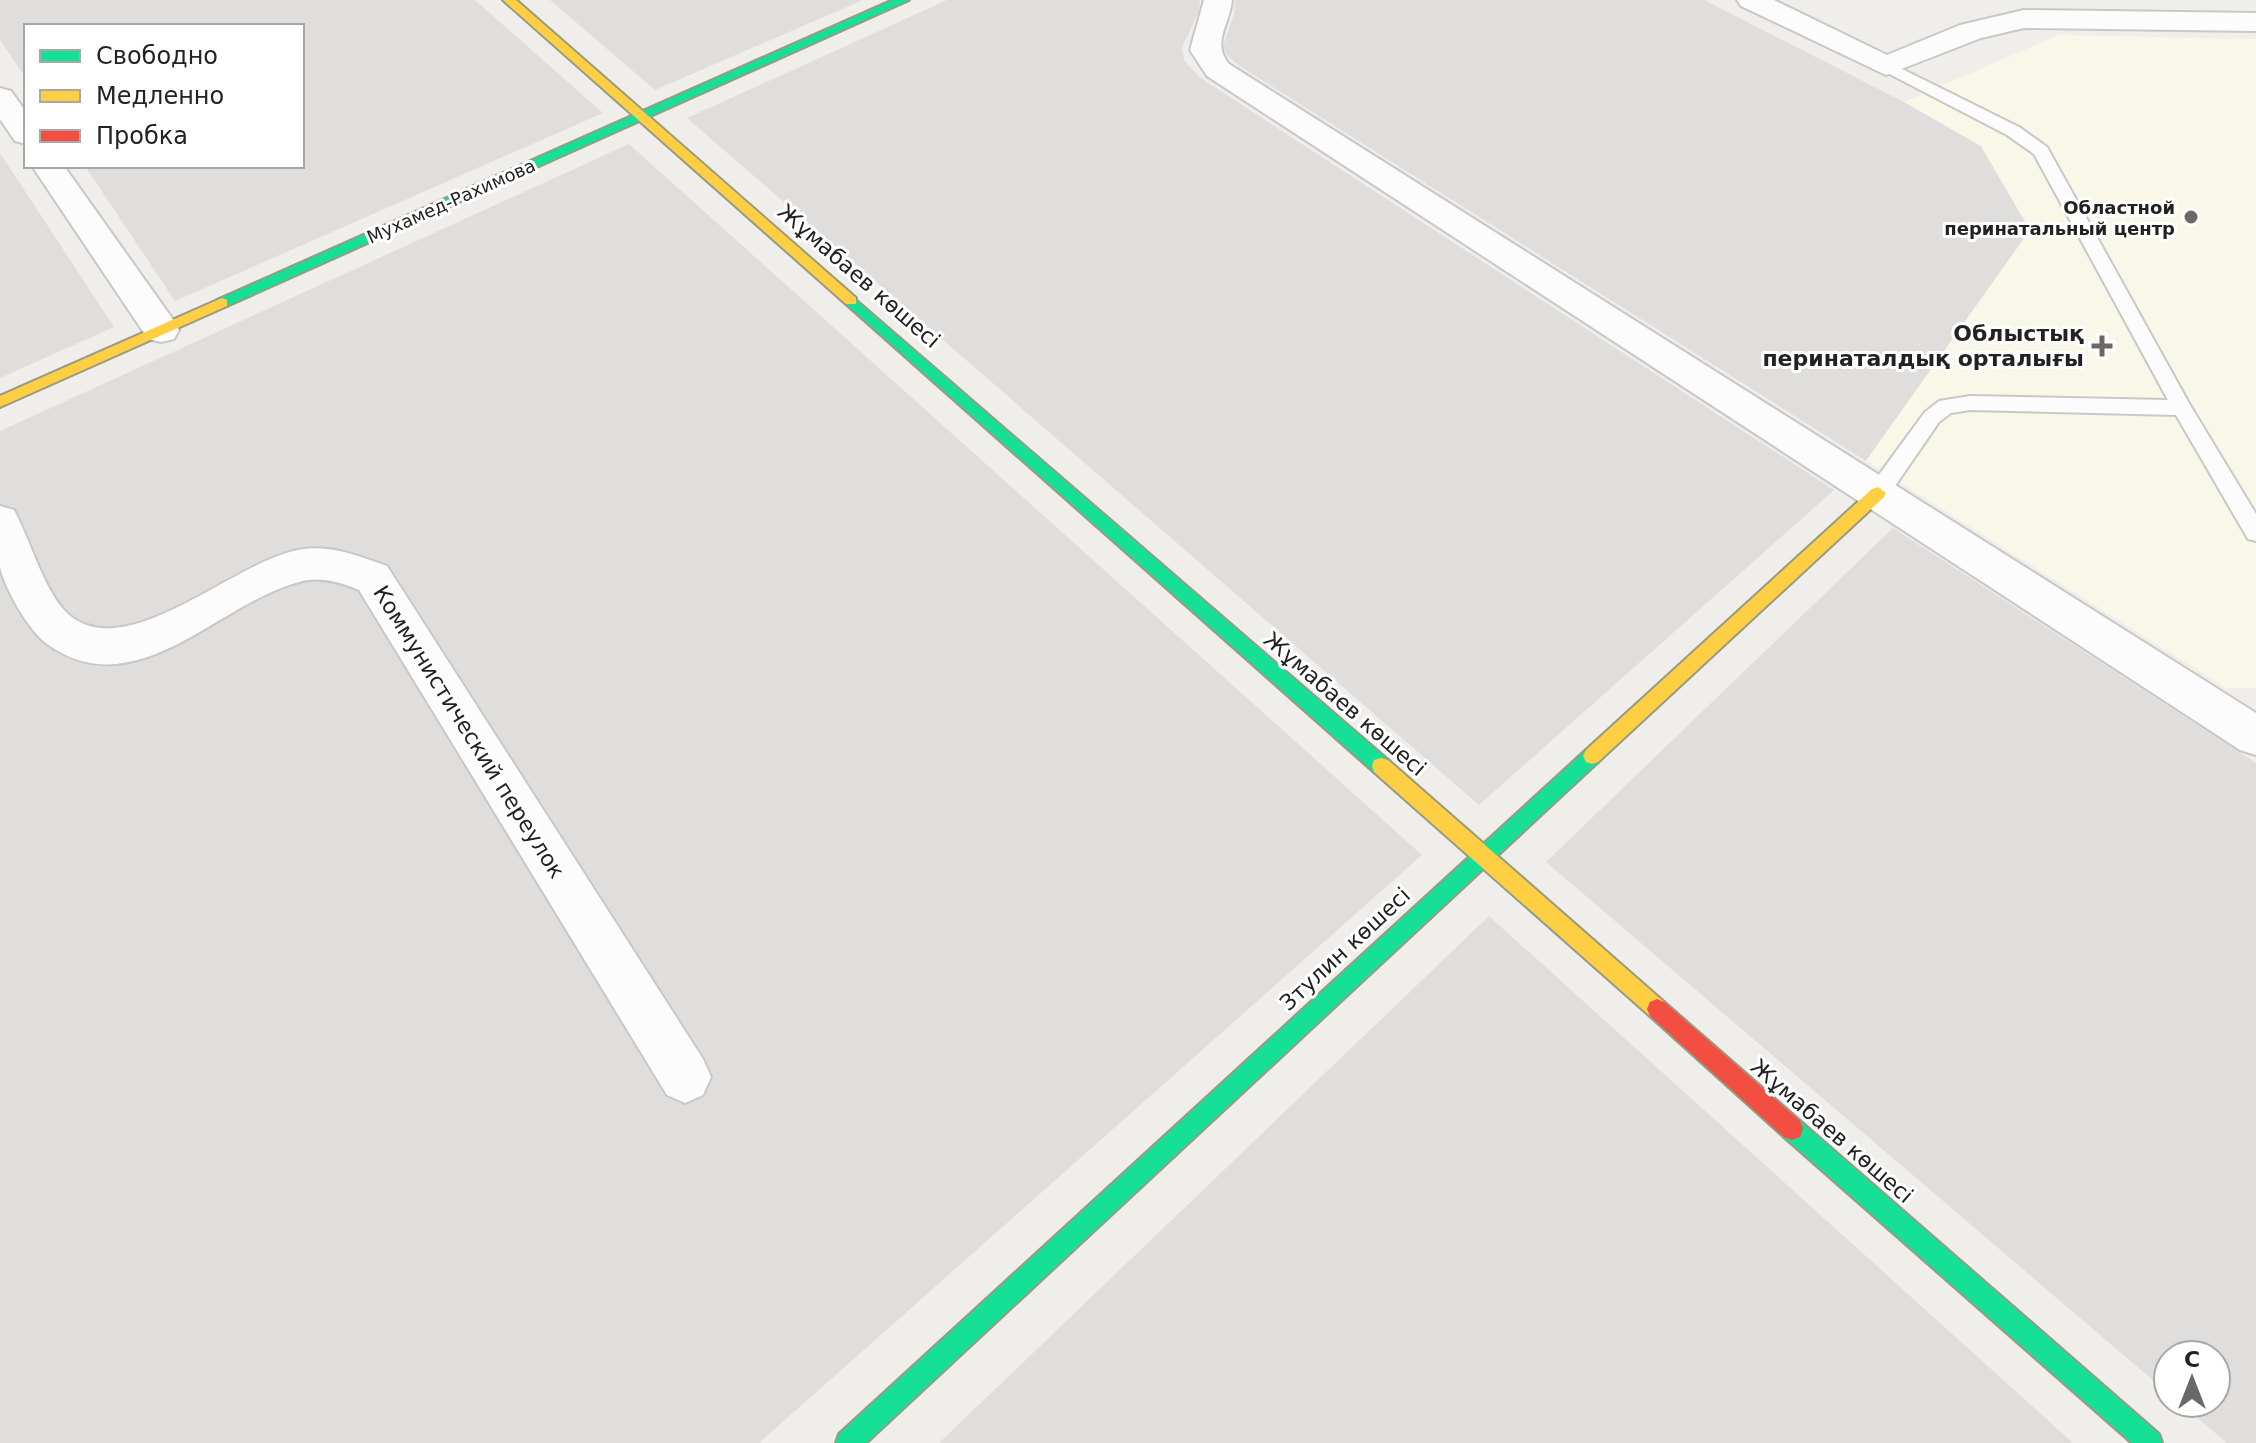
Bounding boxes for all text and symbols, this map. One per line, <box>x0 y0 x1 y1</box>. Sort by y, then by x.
legend <box>24 24 304 168</box>
text: Свободно <box>96 42 218 70</box>
text: Медленно <box>96 82 224 110</box>
text: Пробка <box>96 122 188 150</box>
street label: Мухамед-Рахимова <box>364 154 538 248</box>
place label: Областной перинатальный центр <box>1944 197 2175 239</box>
street label: Жұмабаев көшесі <box>773 199 945 353</box>
marker: Областной перинатальный центр <box>2182 208 2200 226</box>
place label: Облыстық перинаталдық орталығы <box>1762 321 2084 371</box>
marker: Облыстық перинаталдық орталығы <box>2091 335 2113 357</box>
street label: Коммунистический переулок <box>368 581 570 883</box>
street label: Жұмабаев көшесі <box>1259 627 1431 781</box>
street label: Зтулин көшесі <box>1275 882 1415 1016</box>
street label: Жұмабаев көшесі <box>1746 1054 1918 1208</box>
north arrow <box>2152 1339 2232 1419</box>
text: С <box>2184 1347 2200 1372</box>

